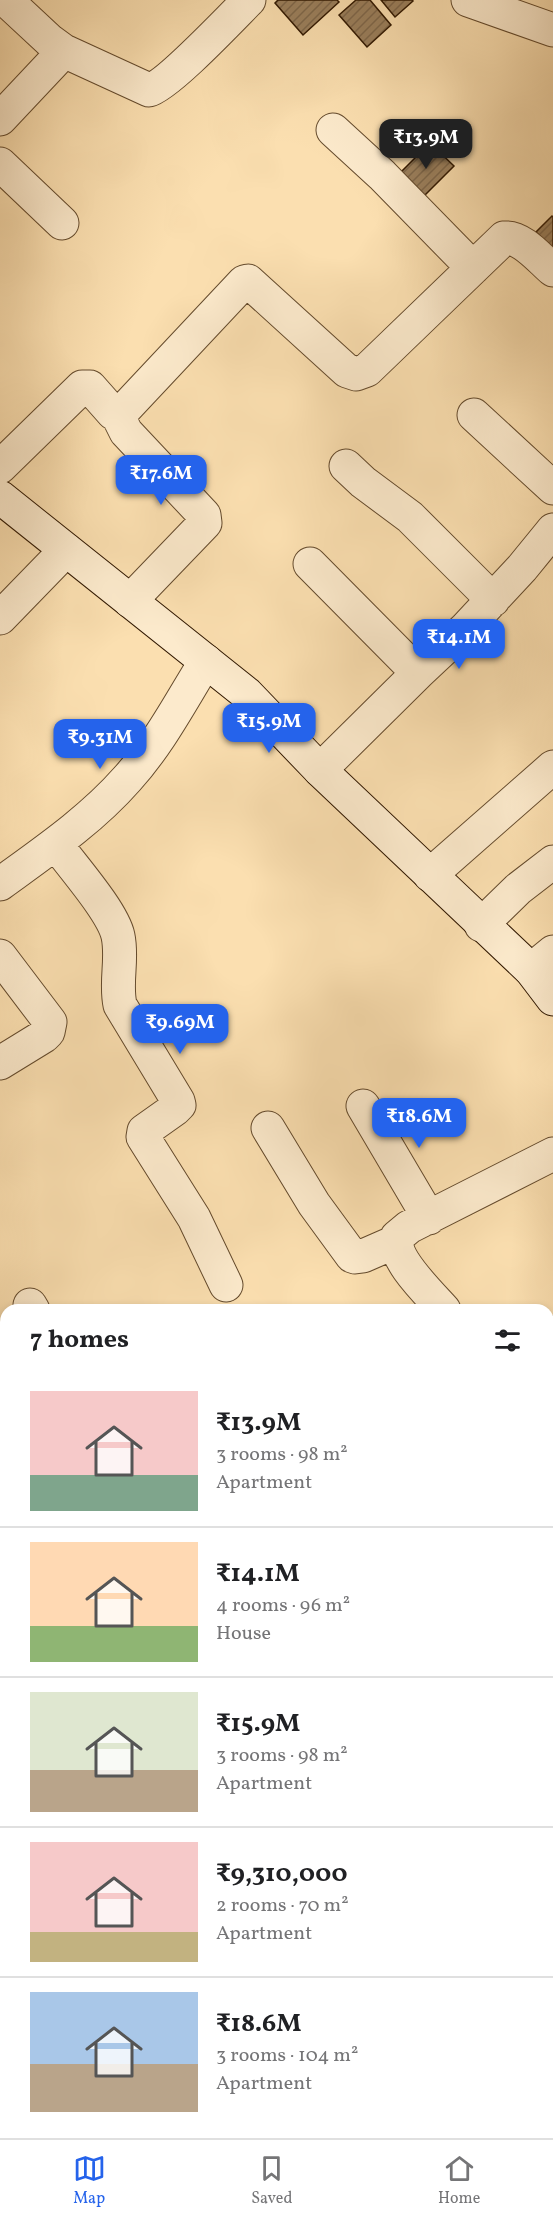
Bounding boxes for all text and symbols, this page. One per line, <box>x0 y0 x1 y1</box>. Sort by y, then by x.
pin: ₹13.9M <box>377 119 475 170</box>
text: ₹13.9M <box>393 124 459 152</box>
pin: ₹17.6M <box>112 455 210 506</box>
text: ₹17.6M <box>130 460 192 488</box>
pin: ₹14.1M <box>410 619 508 670</box>
text: ₹14.1M <box>427 624 491 652</box>
pin: ₹15.9M <box>220 703 318 754</box>
text: ₹15.9M <box>237 708 301 736</box>
pin: ₹9.31M <box>51 719 149 770</box>
text: ₹9.31M <box>68 724 133 752</box>
pin: ₹9.69M <box>131 1004 229 1055</box>
text: ₹9.69M <box>145 1009 215 1037</box>
pin: ₹18.6M <box>370 1098 468 1149</box>
text: ₹18.6M <box>386 1103 452 1131</box>
text: 7 homes <box>30 1322 129 1358</box>
icon: filters <box>491 1324 524 1357</box>
text: ₹13.9M <box>216 1405 301 1441</box>
icon: home <box>78 1415 150 1487</box>
text: 3 rooms · 98 m² <box>216 1441 348 1469</box>
text: Apartment <box>216 1469 312 1497</box>
text: ₹14.1M <box>216 1556 300 1592</box>
icon: home <box>78 1566 150 1638</box>
text: 4 rooms · 96 m² <box>216 1592 350 1620</box>
text: House <box>216 1620 271 1648</box>
text: ₹15.9M <box>216 1706 300 1742</box>
icon: home <box>78 1716 150 1788</box>
text: 3 rooms · 98 m² <box>216 1742 348 1770</box>
text: Apartment <box>216 1770 312 1798</box>
text: ₹9,310,000 <box>216 1856 348 1892</box>
icon: home <box>78 1866 150 1938</box>
text: 2 rooms · 70 m² <box>216 1892 349 1920</box>
text: Apartment <box>216 1920 312 1948</box>
text: ₹18.6M <box>216 2006 301 2042</box>
icon: home <box>78 2016 150 2088</box>
text: 3 rooms · 104 m² <box>216 2042 358 2070</box>
text: Apartment <box>216 2070 312 2098</box>
tab: Map <box>73 2152 106 2210</box>
tab: Saved <box>251 2152 292 2210</box>
tab: Home <box>438 2152 480 2210</box>

